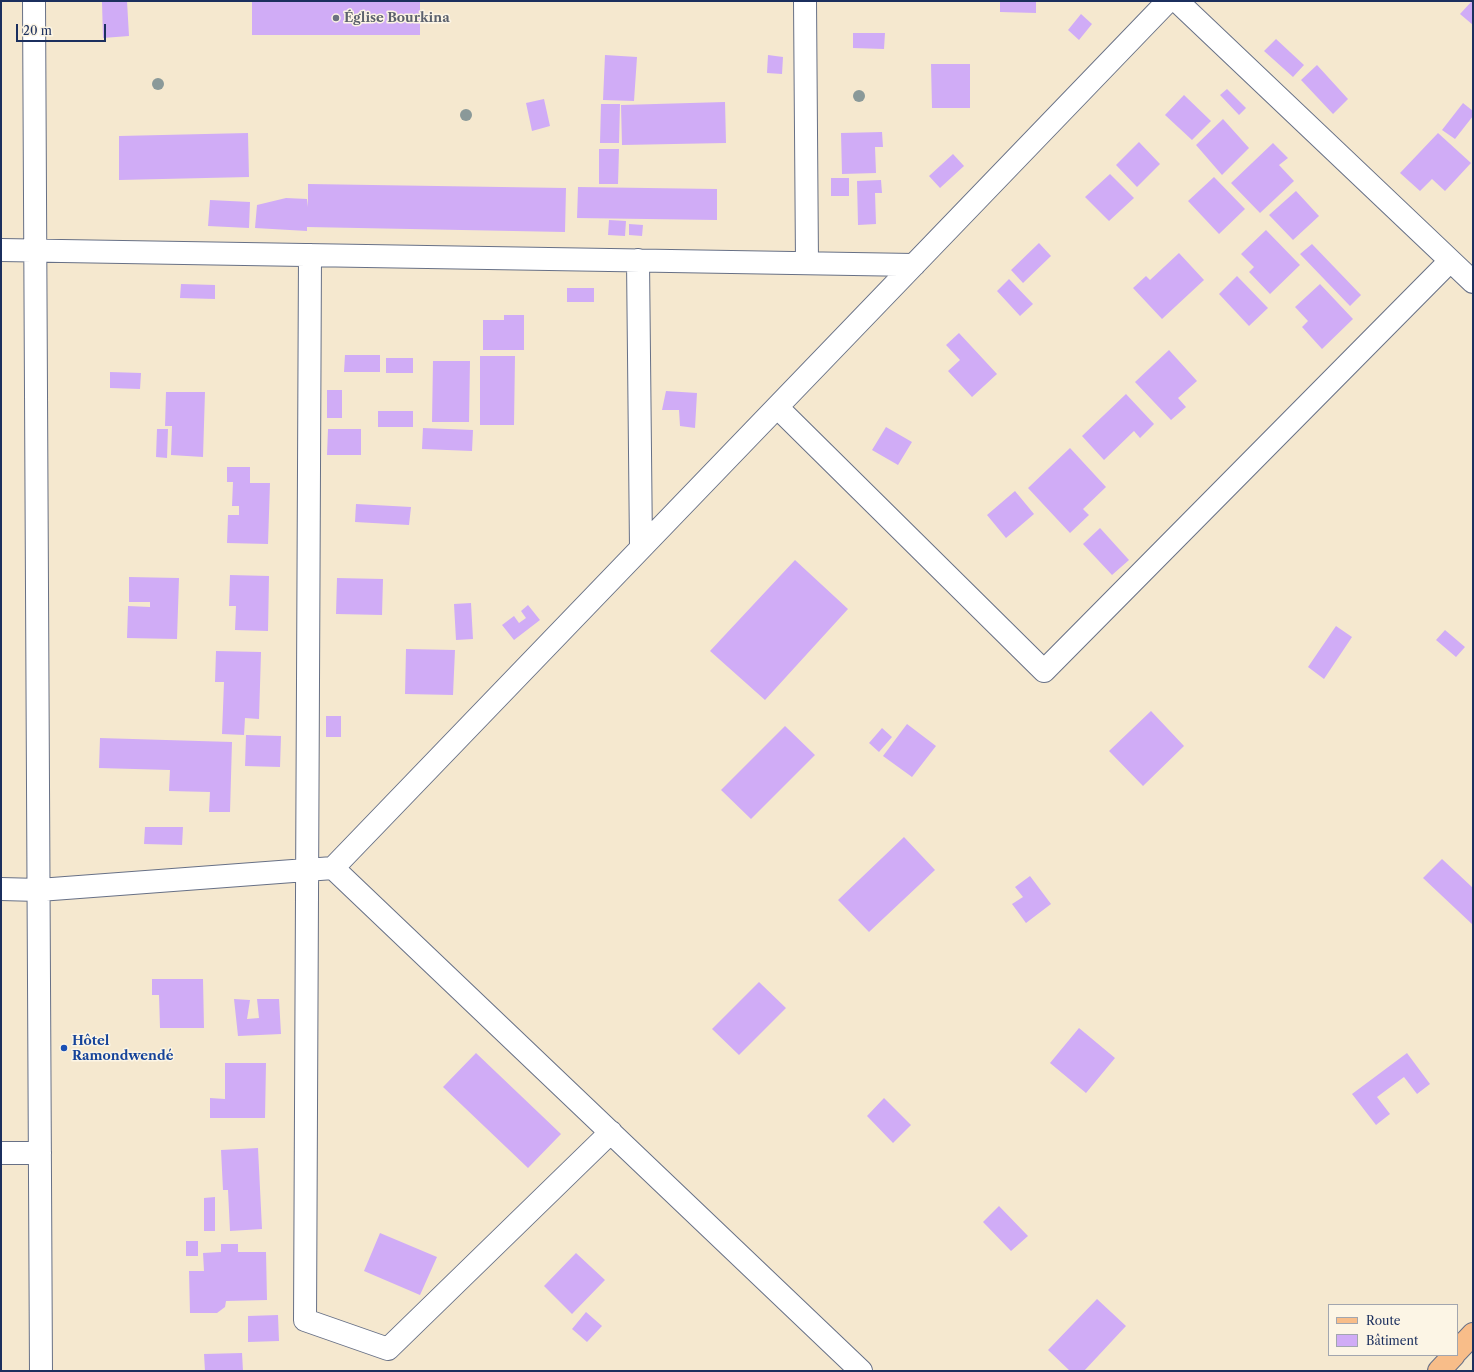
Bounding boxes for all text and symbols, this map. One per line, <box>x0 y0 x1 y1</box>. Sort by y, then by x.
place label: Église Bourkina <box>344 10 450 26</box>
marker: Église Bourkina <box>331 13 341 23</box>
scale bar <box>18 16 108 42</box>
text: 20 m <box>23 23 52 38</box>
place label: Hôtel Ramondwendé <box>72 1033 173 1064</box>
marker: Hôtel Ramondwendé <box>59 1043 69 1053</box>
legend <box>1328 1304 1458 1356</box>
text: Route <box>1366 1313 1400 1328</box>
text: Bâtiment <box>1366 1333 1418 1348</box>

